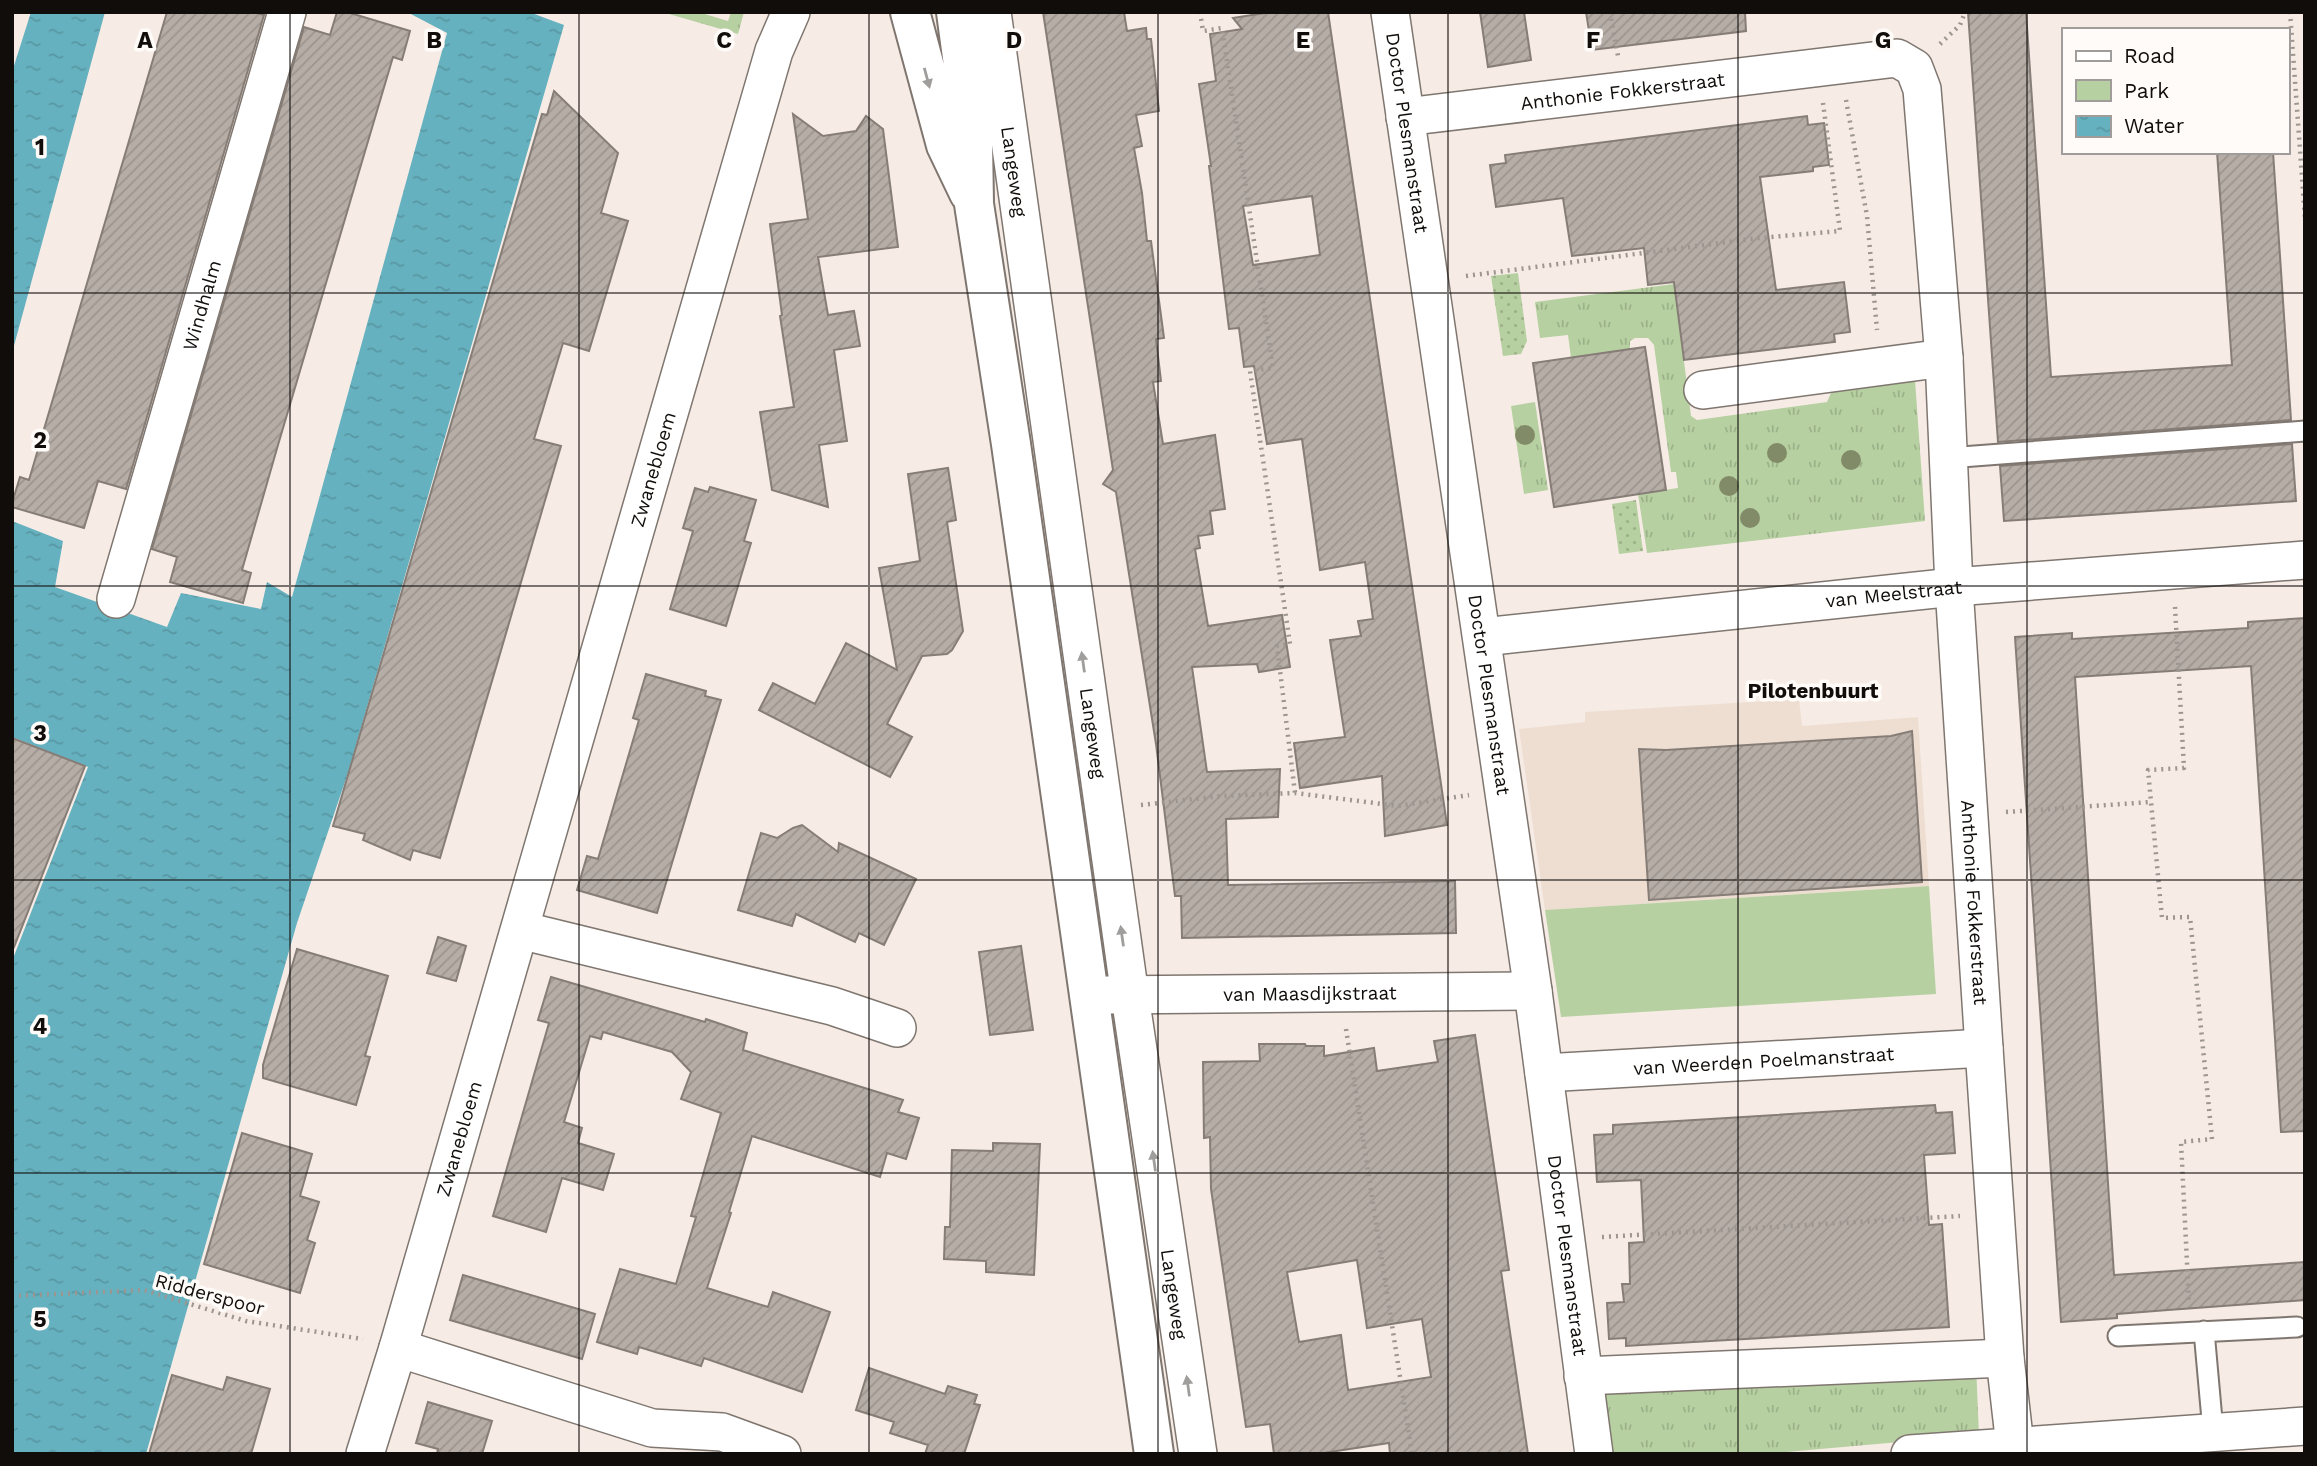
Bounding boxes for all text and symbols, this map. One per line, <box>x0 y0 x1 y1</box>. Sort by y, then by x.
text: A <box>137 27 153 54</box>
text: B <box>426 27 442 54</box>
text: C <box>716 27 732 54</box>
text: D <box>1006 27 1022 54</box>
text: E <box>1296 27 1310 54</box>
text: F <box>1586 27 1600 54</box>
text: G <box>1875 27 1891 54</box>
legend <box>2062 28 2289 154</box>
street label: Doctor Plesmanstraat <box>1381 31 1433 235</box>
text: Road <box>2124 43 2175 68</box>
one-way arrow <box>923 68 933 89</box>
street label: Anthonie Fokkerstraat <box>1519 68 1726 115</box>
text: Park <box>2124 78 2169 103</box>
text: Water <box>2124 113 2185 138</box>
street label: Langeweg <box>996 125 1032 219</box>
text: 1 <box>35 134 45 161</box>
street label: Windhalm <box>178 257 226 353</box>
street label: Zwanebloem <box>626 409 681 530</box>
text: 2 <box>33 427 47 454</box>
street label: van Meelstraat <box>1824 575 1963 613</box>
street label: Doctor Plesmanstraat <box>1463 593 1515 797</box>
one-way arrow <box>1078 651 1089 673</box>
district label: Pilotenbuurt <box>1748 678 1879 703</box>
street label: Langeweg <box>1075 686 1110 781</box>
text: 3 <box>33 720 47 747</box>
street label: Anthonie Fokkerstraat <box>1956 799 1992 1006</box>
one-way arrow <box>1116 925 1127 947</box>
street label: van Maasdijkstraat <box>1223 981 1397 1006</box>
text: 4 <box>33 1013 48 1040</box>
street label: van Weerden Poelmanstraat <box>1633 1042 1895 1080</box>
street label: Zwanebloem <box>432 1078 487 1199</box>
one-way arrow <box>1149 1150 1160 1172</box>
street label: Doctor Plesmanstraat <box>1543 1153 1592 1357</box>
street label: Langeweg <box>1156 1247 1192 1342</box>
street label: Ridderspoor <box>153 1269 267 1320</box>
text: 5 <box>33 1306 47 1333</box>
one-way arrow <box>1182 1375 1193 1397</box>

